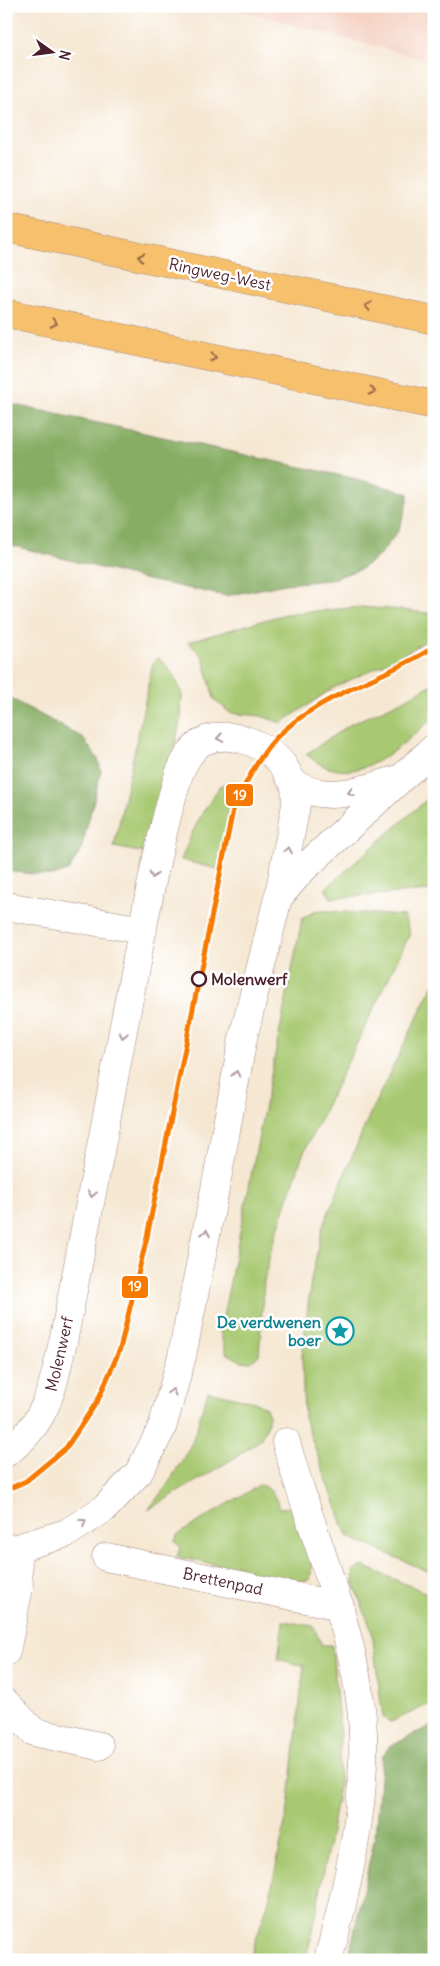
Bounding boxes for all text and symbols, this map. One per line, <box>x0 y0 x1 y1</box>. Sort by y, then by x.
north arrow <box>28 28 78 78</box>
text: N <box>55 48 75 62</box>
one-way arrow <box>136 252 145 263</box>
street label: Ringweg-West <box>167 253 273 295</box>
one-way arrow <box>363 301 372 312</box>
one-way arrow <box>49 317 58 328</box>
one-way arrow <box>208 351 217 362</box>
one-way arrow <box>367 385 376 396</box>
one-way arrow <box>216 733 225 743</box>
line badge: 19 <box>225 783 254 807</box>
text: 19 <box>233 786 247 804</box>
one-way arrow <box>348 786 356 796</box>
one-way arrow <box>283 846 293 854</box>
one-way arrow <box>149 871 159 879</box>
place label: Molenwerf <box>211 969 288 989</box>
marker: Molenwerf <box>191 971 207 987</box>
one-way arrow <box>118 1030 128 1039</box>
one-way arrow <box>231 1069 241 1078</box>
one-way arrow <box>87 1190 97 1199</box>
one-way arrow <box>201 1229 211 1238</box>
line badge: 19 <box>121 1275 149 1299</box>
text: 19 <box>128 1277 142 1295</box>
place label: De verdwenen boer <box>217 1312 321 1350</box>
street label: Molenwerf <box>41 1314 77 1393</box>
place icon: De verdwenen boer <box>325 1316 355 1346</box>
one-way arrow <box>166 1388 177 1397</box>
one-way arrow <box>78 1519 87 1528</box>
street label: Brettenpad <box>181 1563 265 1599</box>

